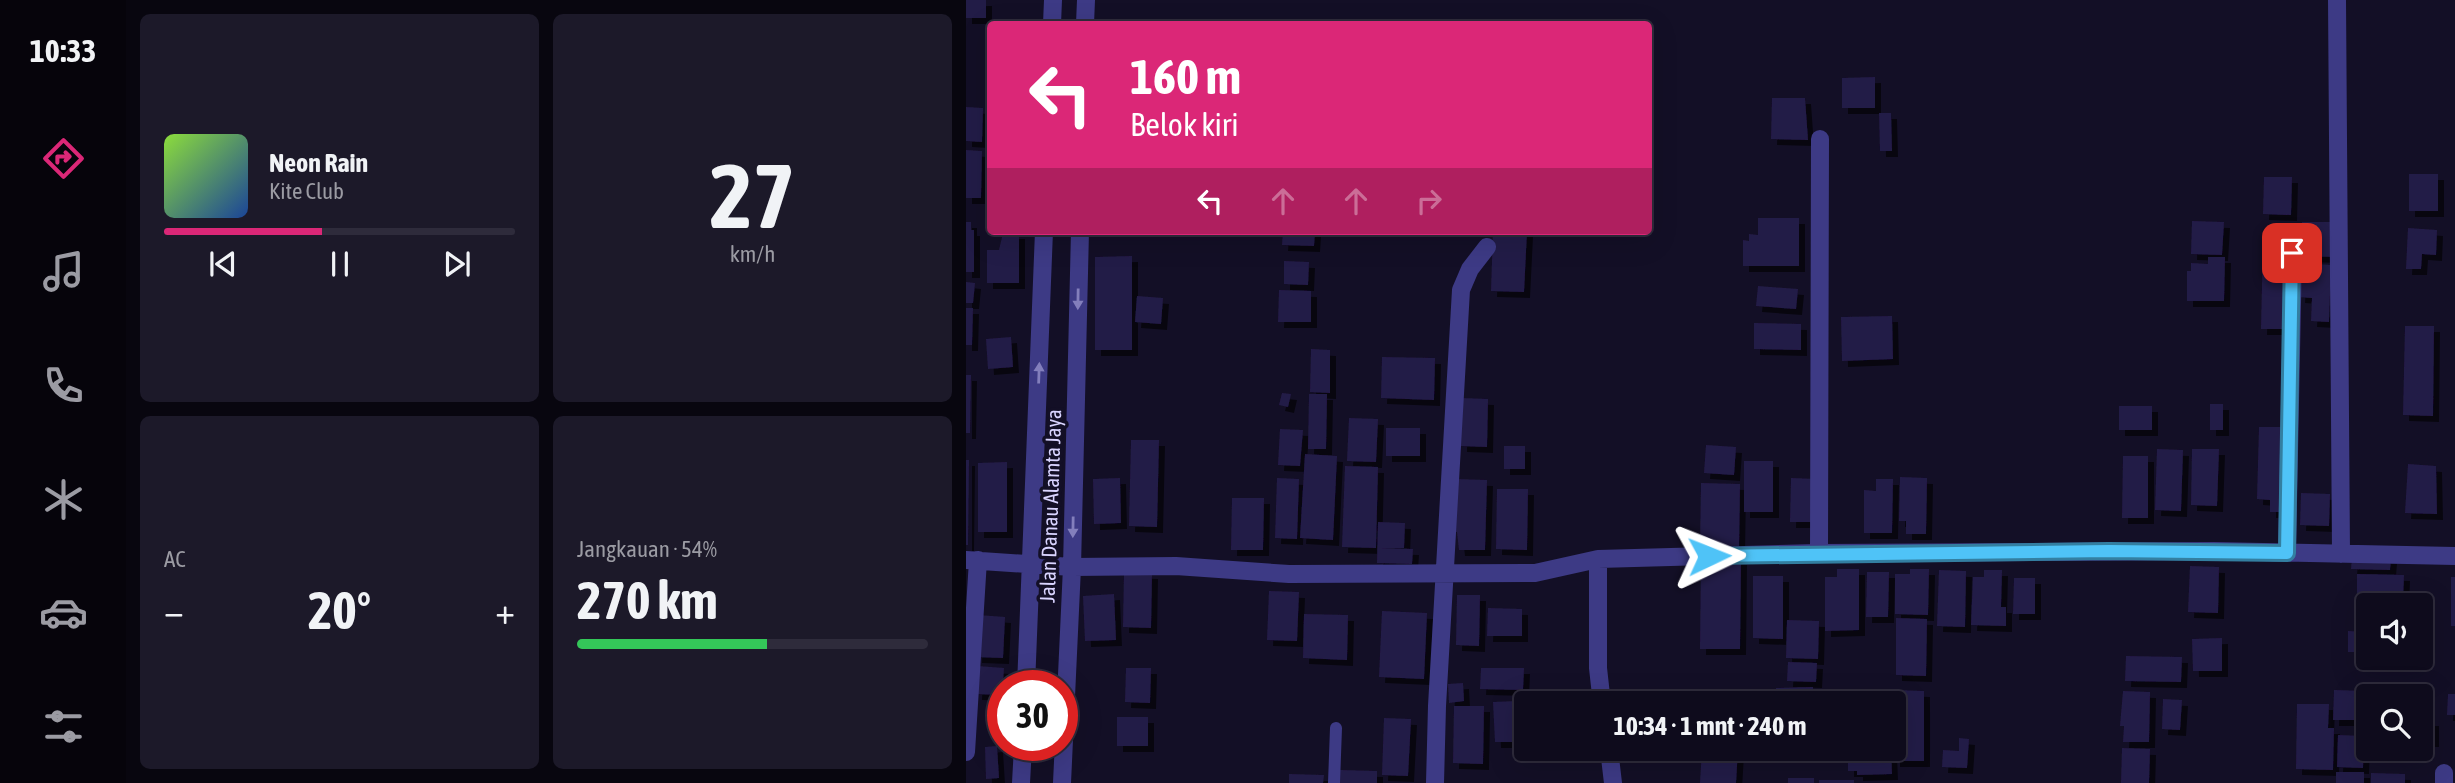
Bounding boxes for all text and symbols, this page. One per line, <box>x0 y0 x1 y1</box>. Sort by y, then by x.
text: 10:33 <box>30 32 96 69</box>
text: 160 m <box>1130 48 1241 104</box>
icon: left <box>1015 49 1106 140</box>
text: Belok kiri <box>1130 106 1239 143</box>
icon: directions <box>39 134 88 183</box>
text: 27 <box>710 143 795 247</box>
text: Neon Rain <box>269 148 368 178</box>
text: Kite Club <box>269 178 344 204</box>
icon: left <box>1191 182 1229 220</box>
icon: ahead <box>1264 182 1302 220</box>
icon: ahead <box>1337 182 1375 220</box>
icon: right <box>1410 182 1448 220</box>
pin <box>2262 223 2322 283</box>
icon: arrive <box>2273 234 2311 272</box>
text: km/h <box>730 241 775 267</box>
icon: previous <box>204 245 242 283</box>
icon: pause <box>321 245 359 283</box>
icon: next <box>438 245 476 283</box>
icon: music <box>39 247 88 296</box>
one-way arrow <box>1073 288 1084 310</box>
icon: phone <box>39 361 88 410</box>
one-way arrow <box>1033 362 1045 384</box>
street label: Jalan Danau Alamta Jaya <box>1035 409 1065 603</box>
icon: climate <box>39 475 88 524</box>
one-way arrow <box>1067 516 1078 538</box>
position arrow <box>1672 519 1746 593</box>
text: Jangkauan · 54% <box>577 536 717 562</box>
text: AC <box>164 546 186 572</box>
text: 270 km <box>577 570 718 630</box>
text: 20° <box>308 580 371 640</box>
icon: car <box>39 588 88 637</box>
text: − <box>164 589 184 632</box>
text: + <box>495 589 515 632</box>
map controls <box>2356 593 2433 761</box>
button: sound <box>2356 593 2433 670</box>
speed limit sign: 30 <box>987 670 1078 761</box>
button: search <box>2356 684 2433 761</box>
icon: filters <box>39 702 88 751</box>
text: 10:34 · 1 mnt · 240 m <box>1614 711 1806 741</box>

